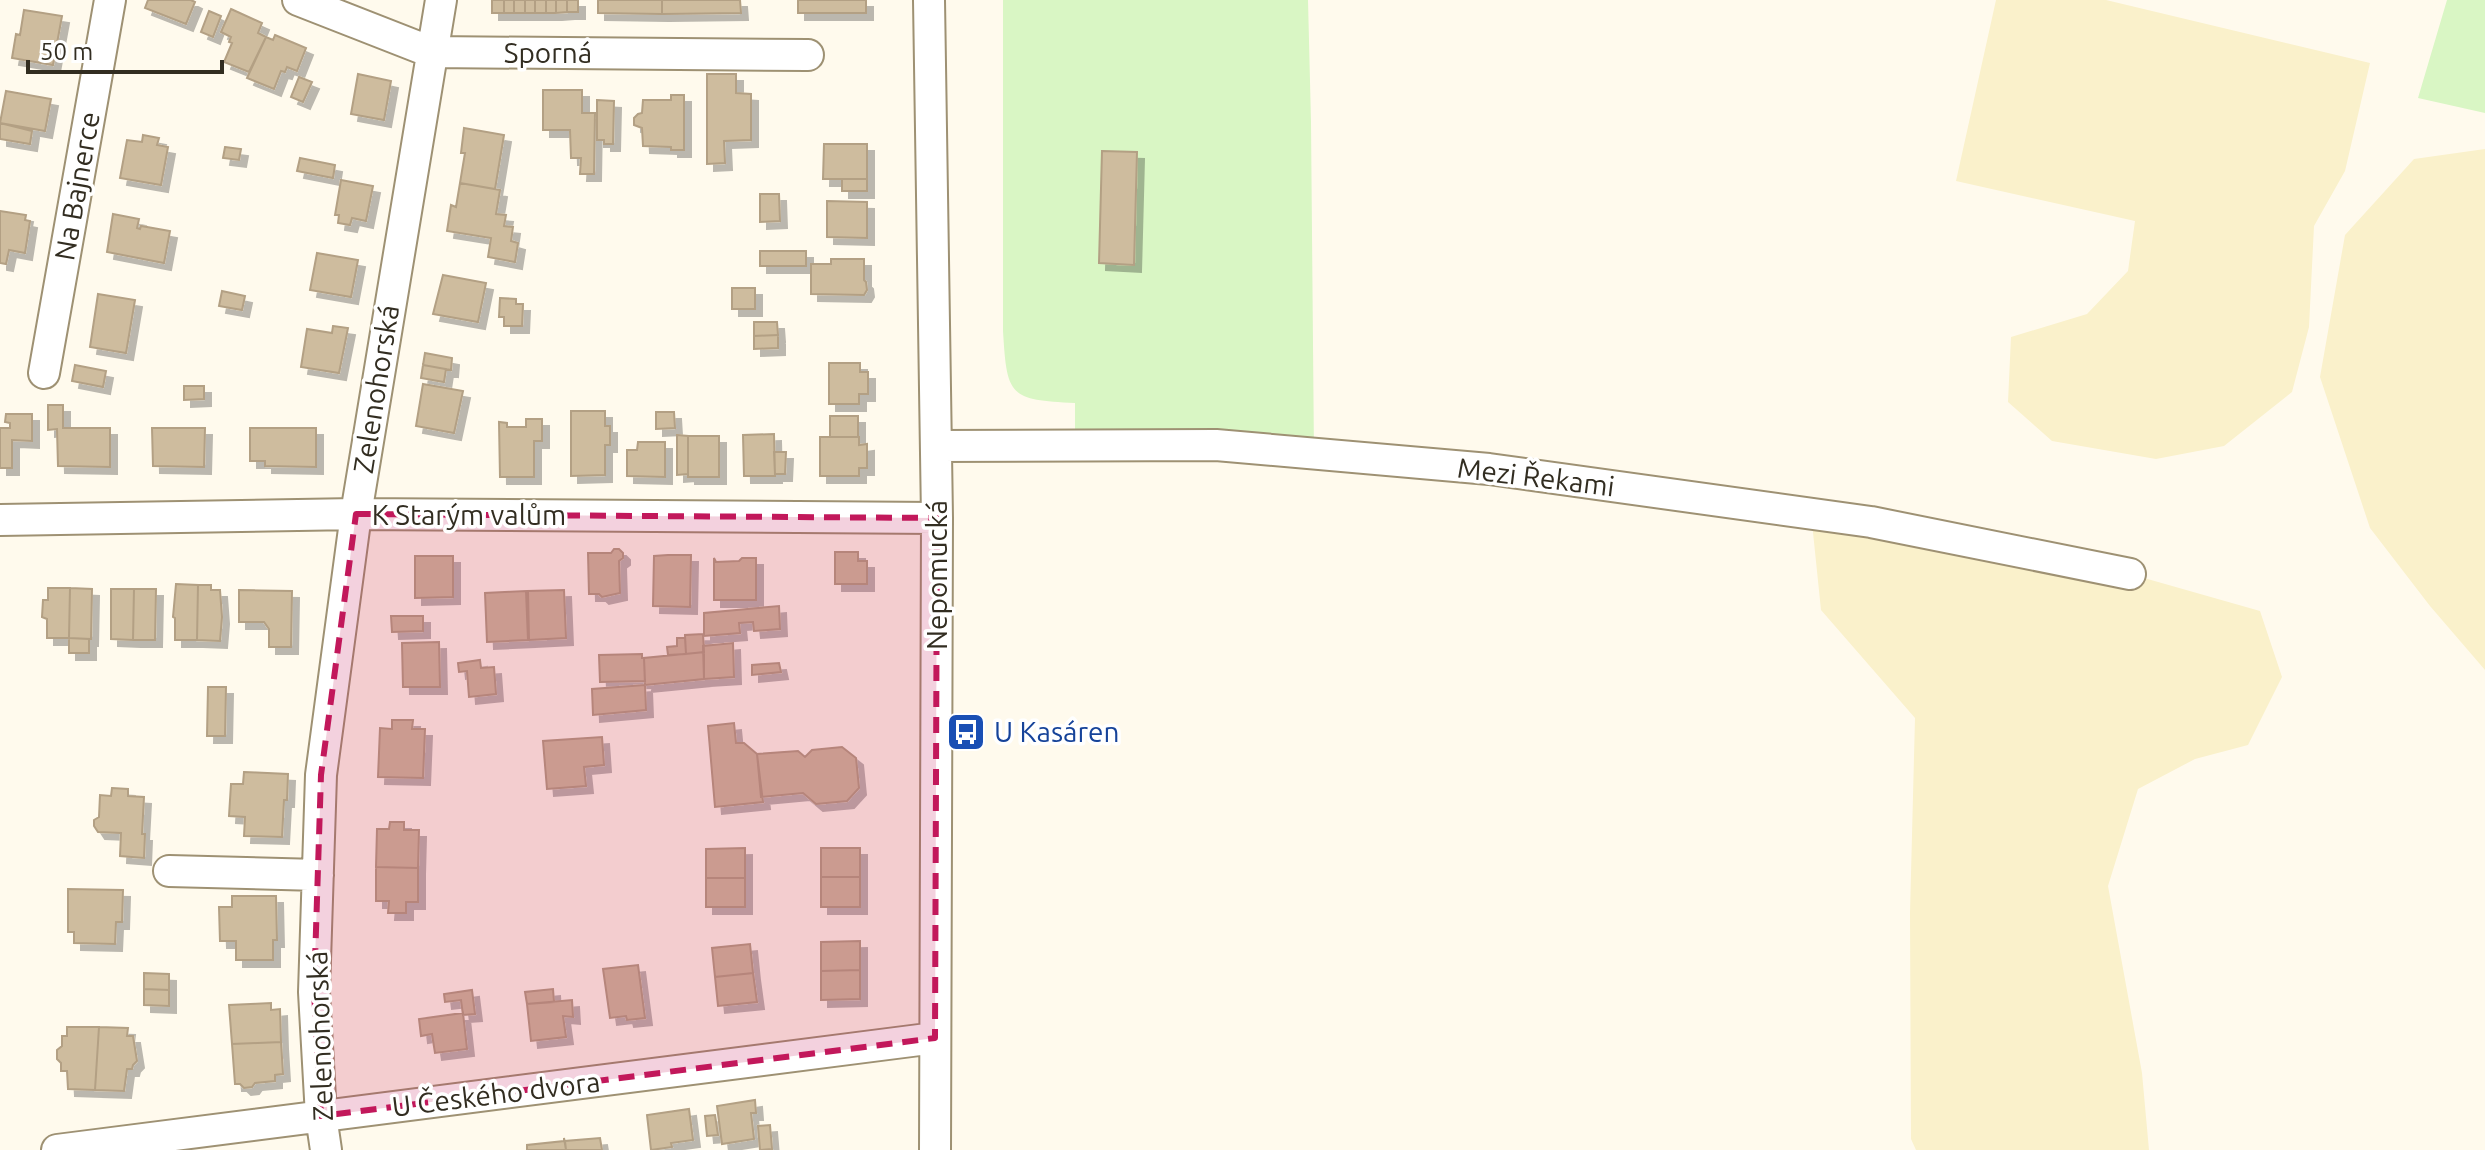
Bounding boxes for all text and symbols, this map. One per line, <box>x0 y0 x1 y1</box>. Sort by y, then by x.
scale bar <box>28 24 222 74</box>
street label: Sporná <box>504 37 592 68</box>
text: 50 m <box>40 38 93 65</box>
street label: Na Bajnerce <box>48 109 105 263</box>
street label: Zelenohorská <box>347 303 404 475</box>
street label: Mezi Řekami <box>1456 450 1617 502</box>
street label: K Starým valům <box>372 499 566 530</box>
street label: Nepomucká <box>921 500 952 650</box>
bus stop icon: U Kasáren <box>945 711 987 753</box>
place label: U Kasáren <box>994 716 1120 747</box>
street label: Zelenohorská <box>301 950 338 1122</box>
street label: U Českého dvora <box>390 1064 602 1122</box>

